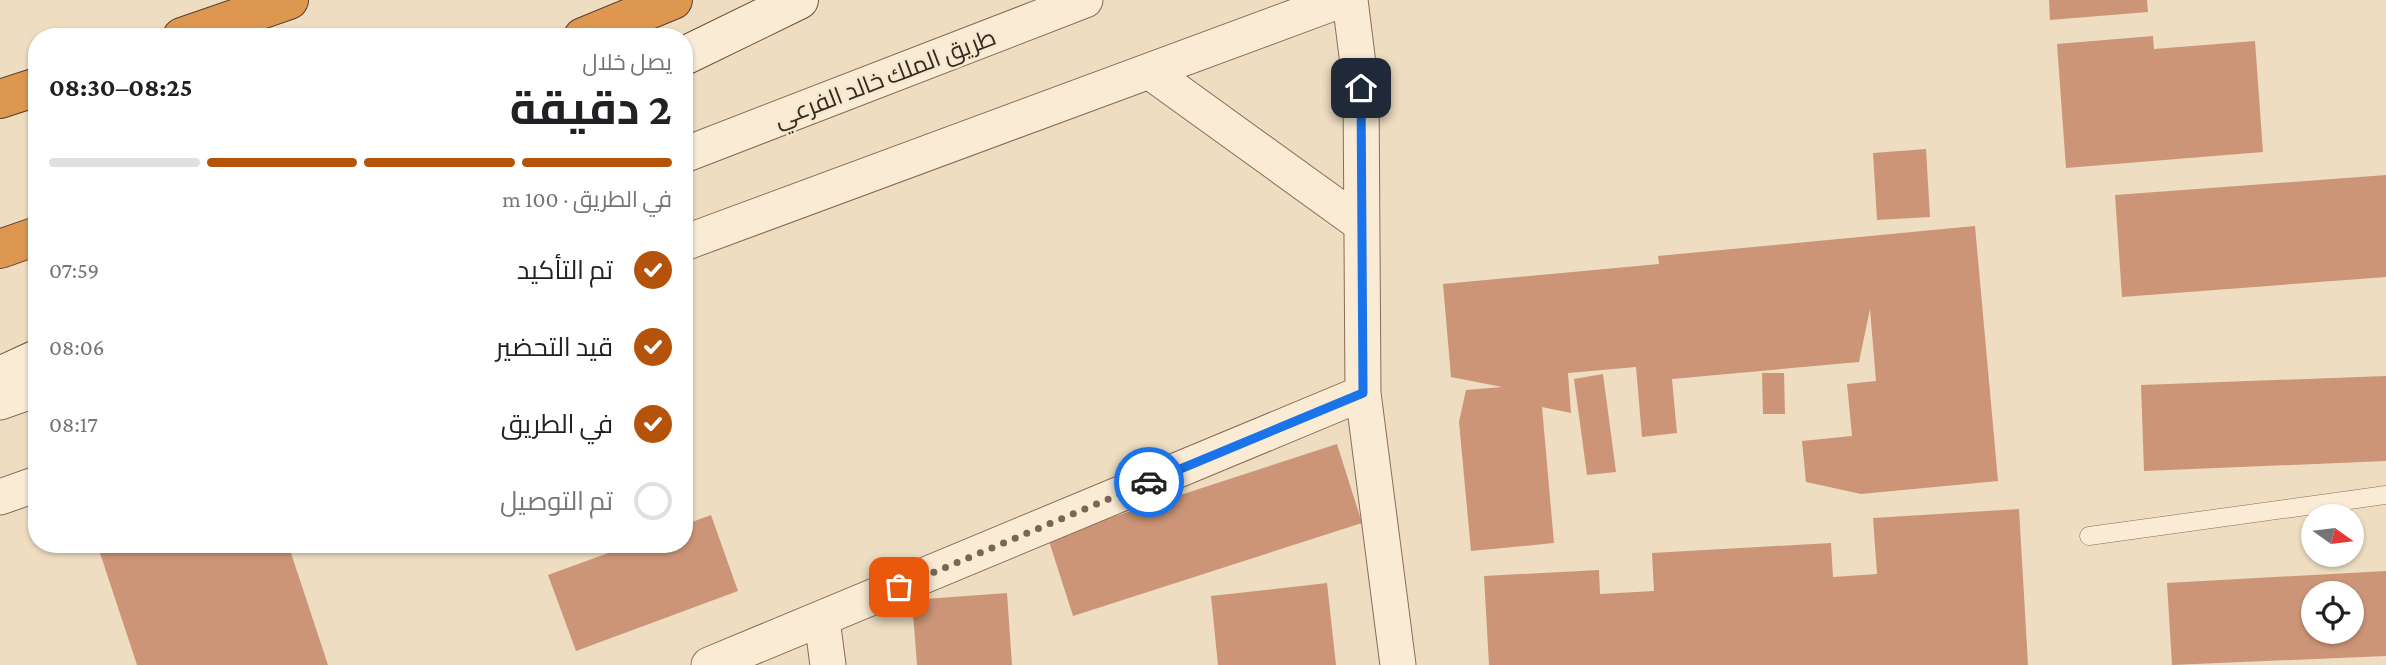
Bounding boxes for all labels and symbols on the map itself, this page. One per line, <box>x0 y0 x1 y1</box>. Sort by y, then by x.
street label: طريق الملك خالد الفرعي <box>770 23 1002 138</box>
pin <box>1331 58 1391 118</box>
courier <box>1114 447 1184 517</box>
north arrow <box>2301 504 2364 567</box>
pin <box>869 557 929 617</box>

